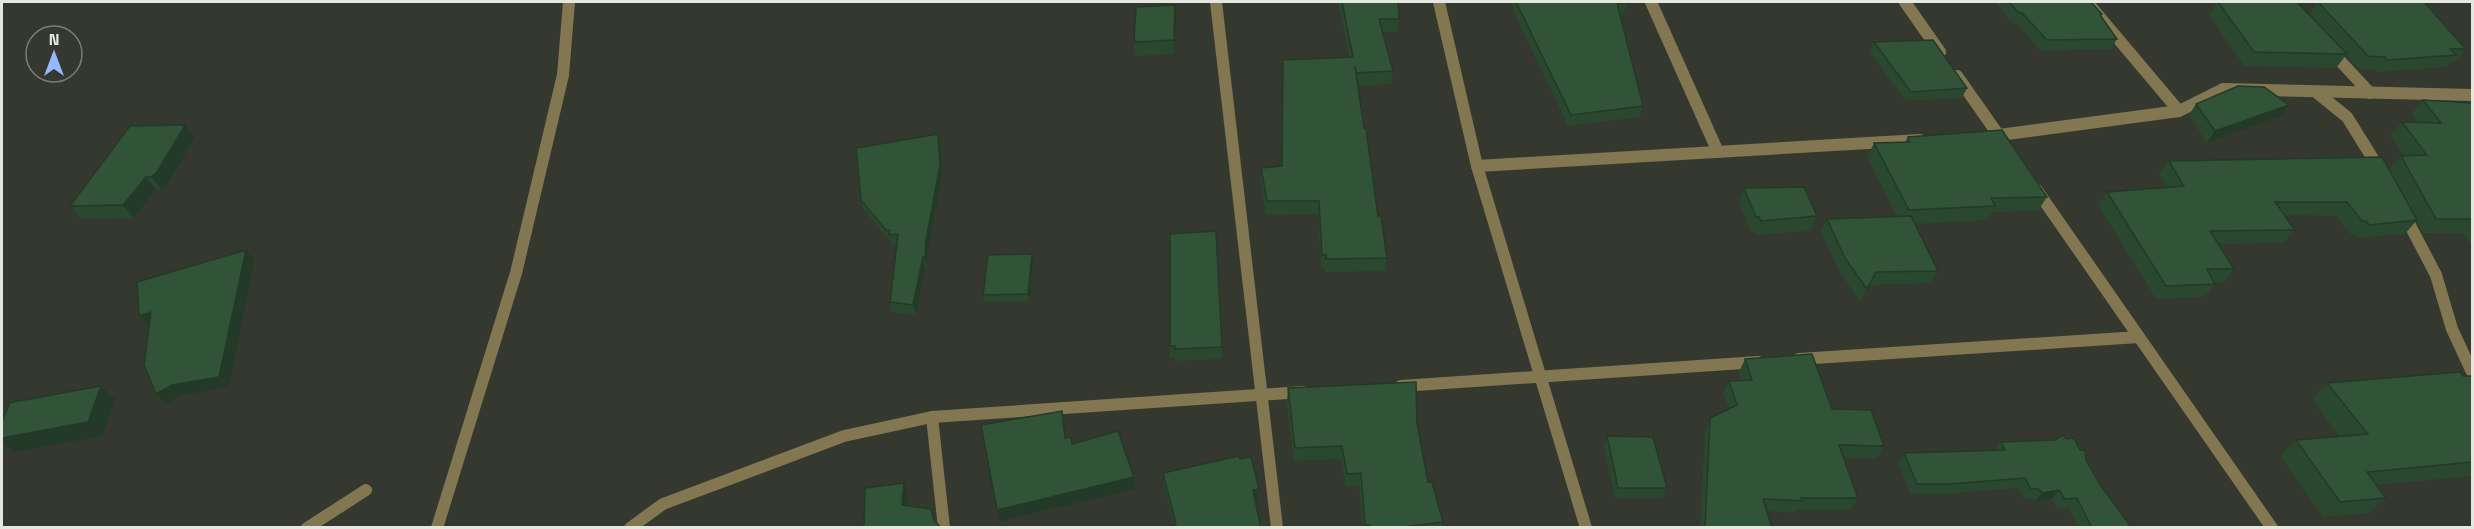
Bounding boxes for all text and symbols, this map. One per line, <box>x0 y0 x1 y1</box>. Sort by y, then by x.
north arrow <box>24 24 84 84</box>
text: N <box>49 29 59 50</box>

